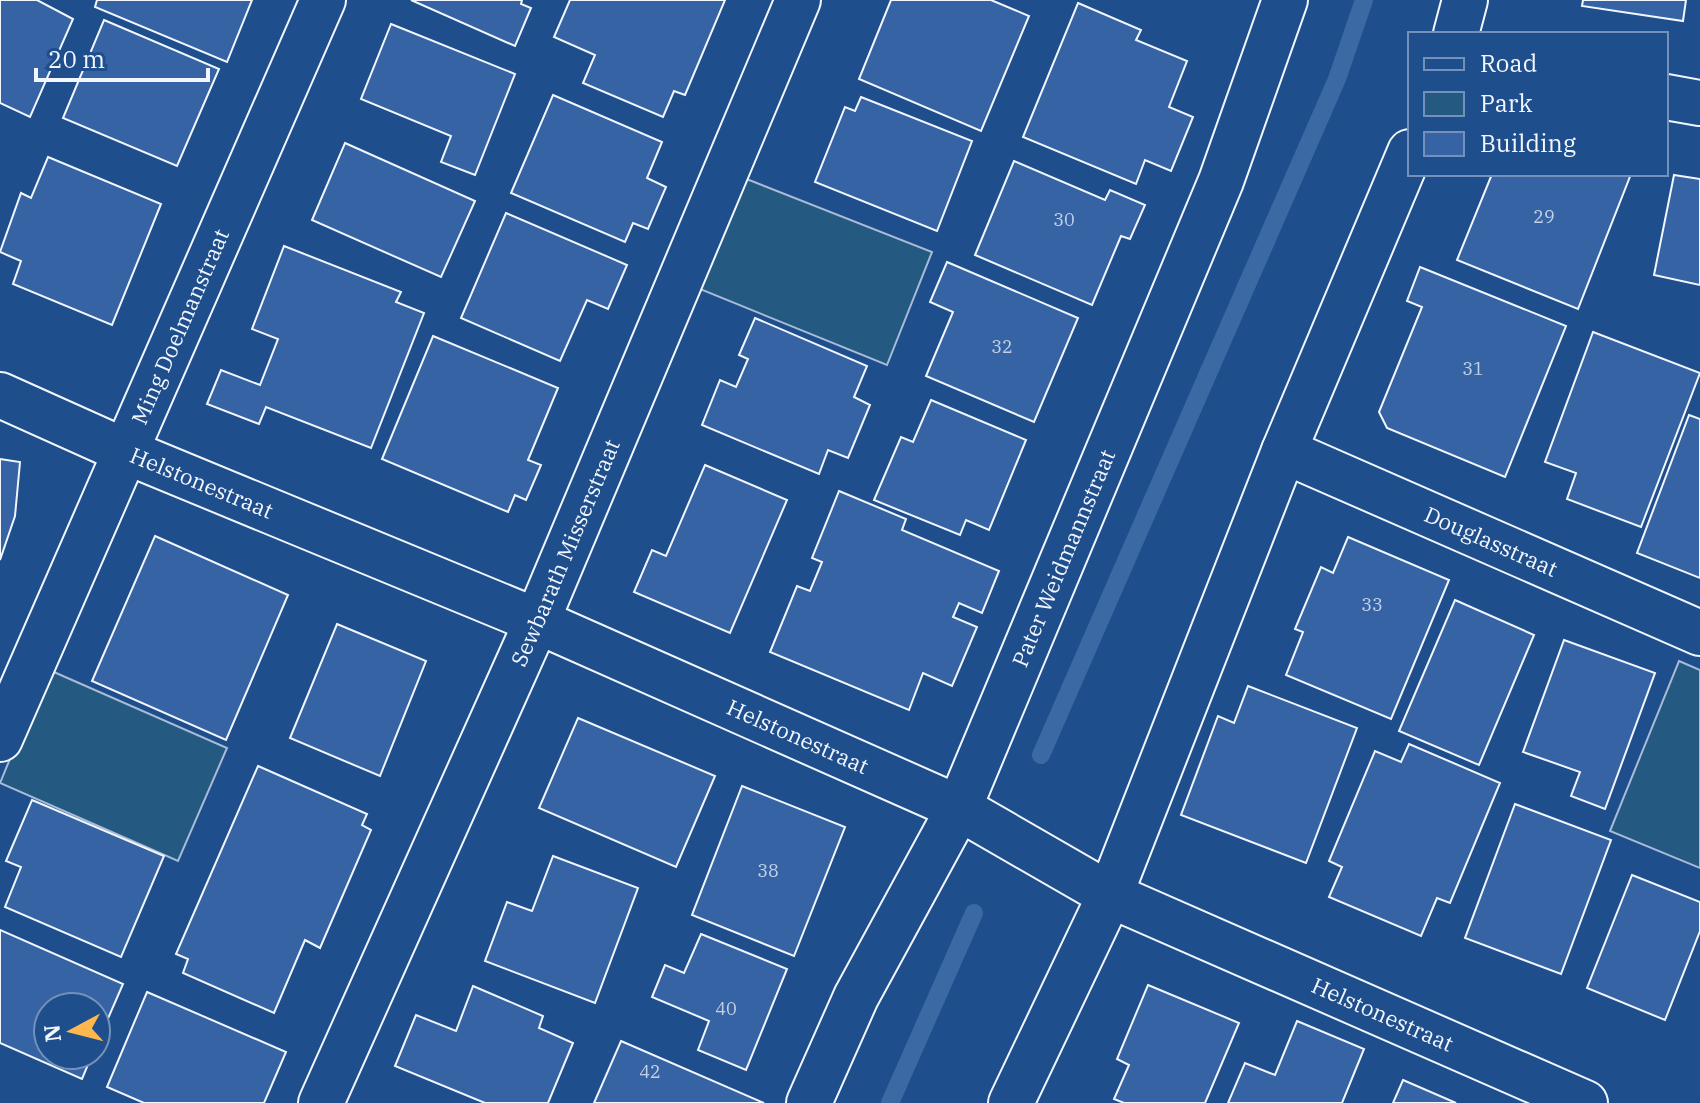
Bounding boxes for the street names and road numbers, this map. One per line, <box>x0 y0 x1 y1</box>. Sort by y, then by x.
street label: Ming Doelmanstraat <box>124 224 235 429</box>
street label: Sewbarath Misserstraat <box>504 434 626 671</box>
street label: Helstonestraat <box>126 440 278 525</box>
street label: Pater Weidmannstraat <box>1005 445 1121 671</box>
street label: Douglasstraat <box>1420 499 1563 583</box>
street label: Helstonestraat <box>723 692 874 780</box>
street label: Helstonestraat <box>1307 970 1458 1058</box>

